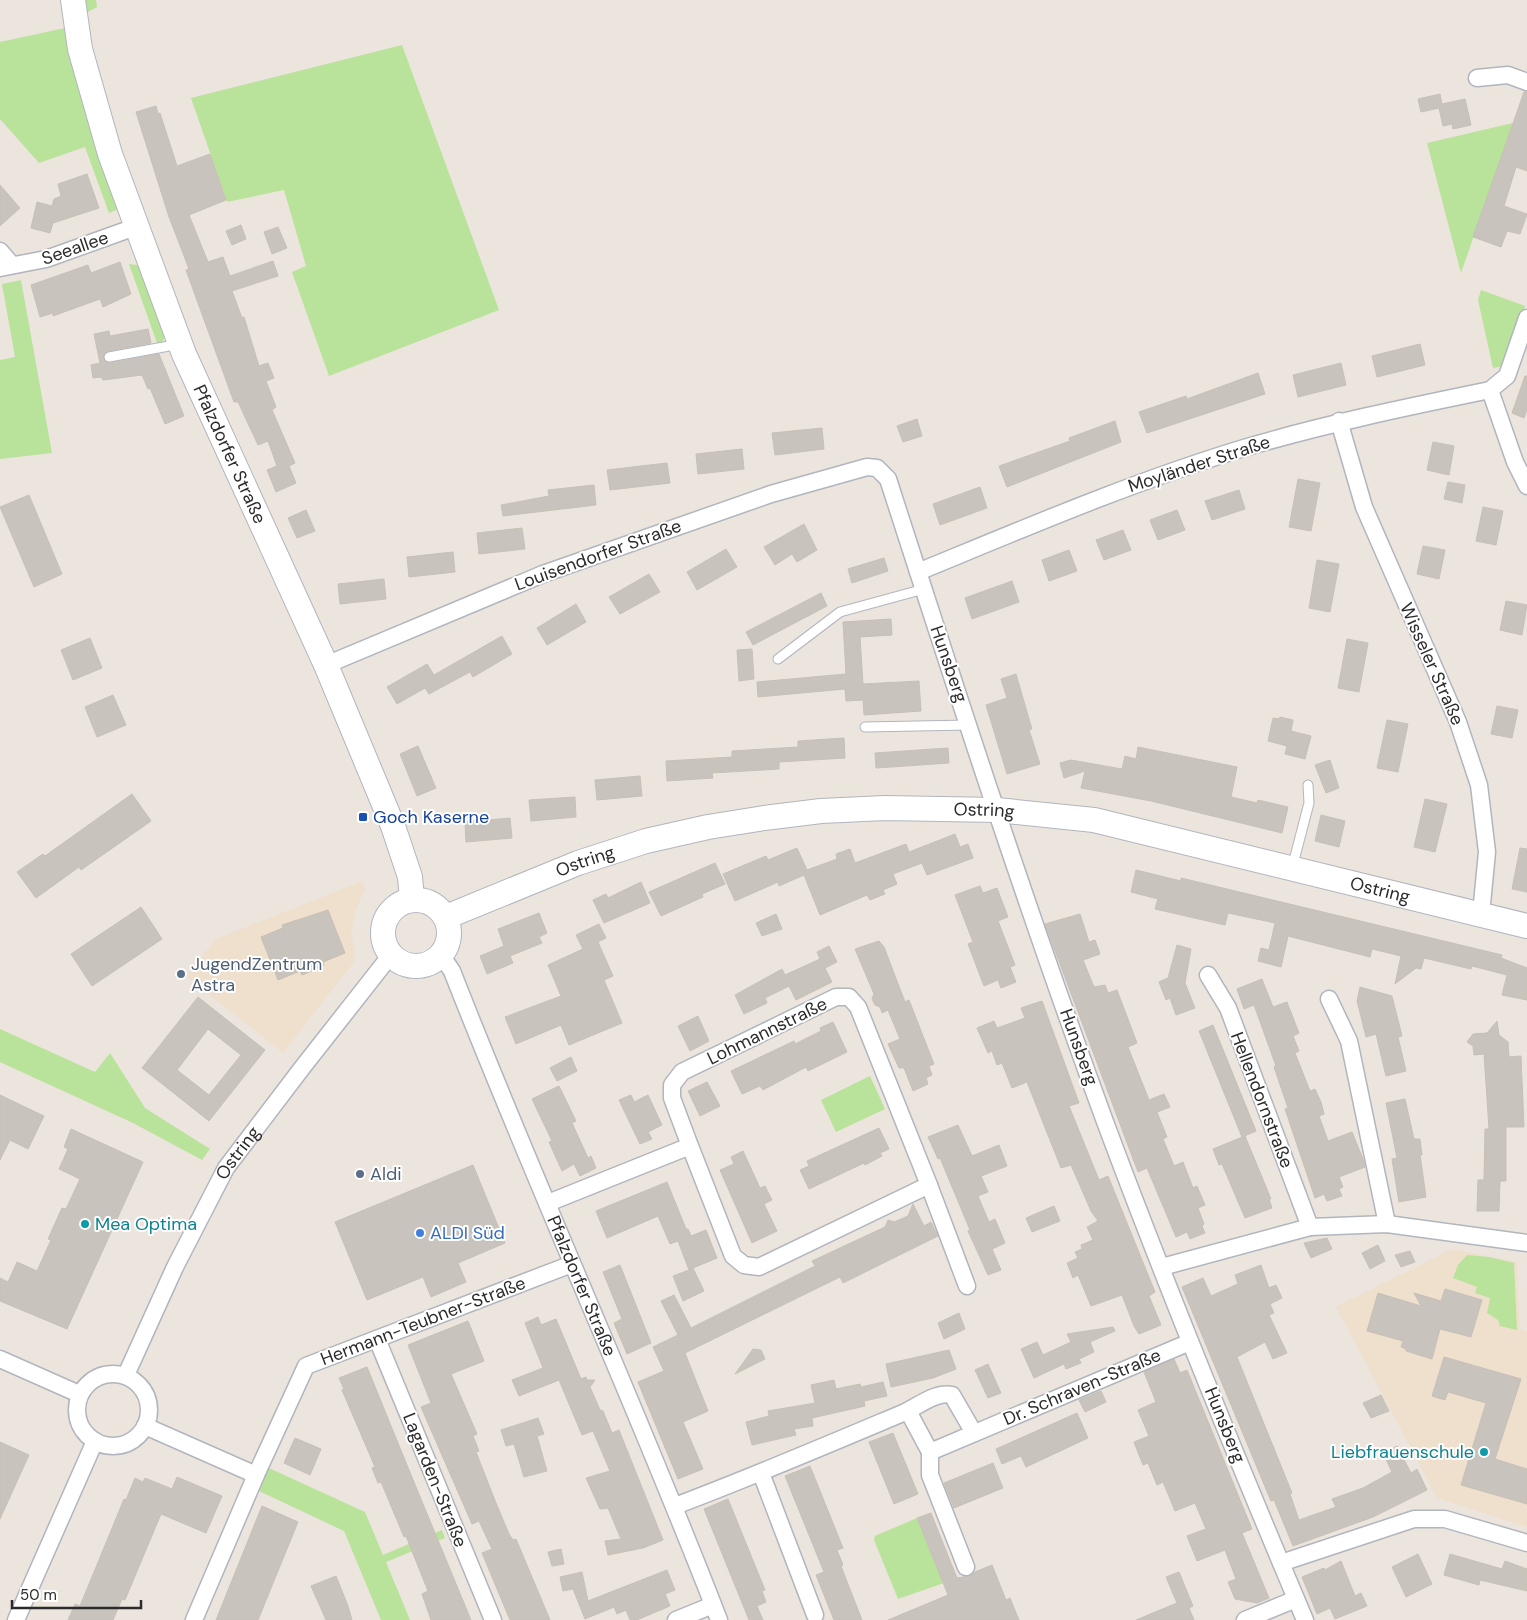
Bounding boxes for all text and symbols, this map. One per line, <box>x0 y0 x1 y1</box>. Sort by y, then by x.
street label: Seeallee <box>38 225 112 271</box>
street label: Pfalzdorfer Straße <box>188 381 272 527</box>
street label: Moyländer Straße <box>1125 430 1273 498</box>
street label: Louisendorfer Straße <box>511 514 685 596</box>
street label: Wisseler Straße <box>1394 599 1470 729</box>
street label: Hunsberg <box>925 622 973 706</box>
street label: Ostring <box>953 797 1016 824</box>
place label: Goch Kaserne <box>373 805 489 829</box>
marker: Goch Kaserne <box>357 811 369 823</box>
street label: Ostring <box>552 840 618 883</box>
street label: Ostring <box>1348 871 1413 909</box>
place label: JugendZentrum Astra <box>191 952 322 997</box>
marker: JugendZentrum Astra <box>175 968 187 980</box>
street label: Lohmannstraße <box>703 992 831 1070</box>
street label: Hunsberg <box>1054 1005 1104 1089</box>
street label: Hellendornstraße <box>1225 1028 1299 1172</box>
street label: Ostring <box>210 1121 266 1184</box>
place label: Aldi <box>370 1162 402 1186</box>
marker: Aldi <box>354 1168 366 1180</box>
place label: Mea Optima <box>95 1212 197 1236</box>
street label: Pfalzdorfer Straße <box>541 1212 622 1360</box>
marker: Mea Optima <box>79 1218 91 1230</box>
place label: ALDI Süd <box>430 1221 505 1245</box>
marker: ALDI Süd <box>414 1227 426 1239</box>
street label: Hermann-Teubner-Straße <box>317 1271 529 1371</box>
street label: Dr. Schraven-Straße <box>1000 1343 1164 1431</box>
street label: Hunsberg <box>1199 1383 1251 1467</box>
street label: Lagarden-Straße <box>397 1409 473 1551</box>
place label: Liebfrauenschule <box>1331 1440 1474 1464</box>
marker: Liebfrauenschule <box>1478 1446 1490 1458</box>
scale bar <box>12 1578 141 1610</box>
text: 50 m <box>20 1585 57 1605</box>

